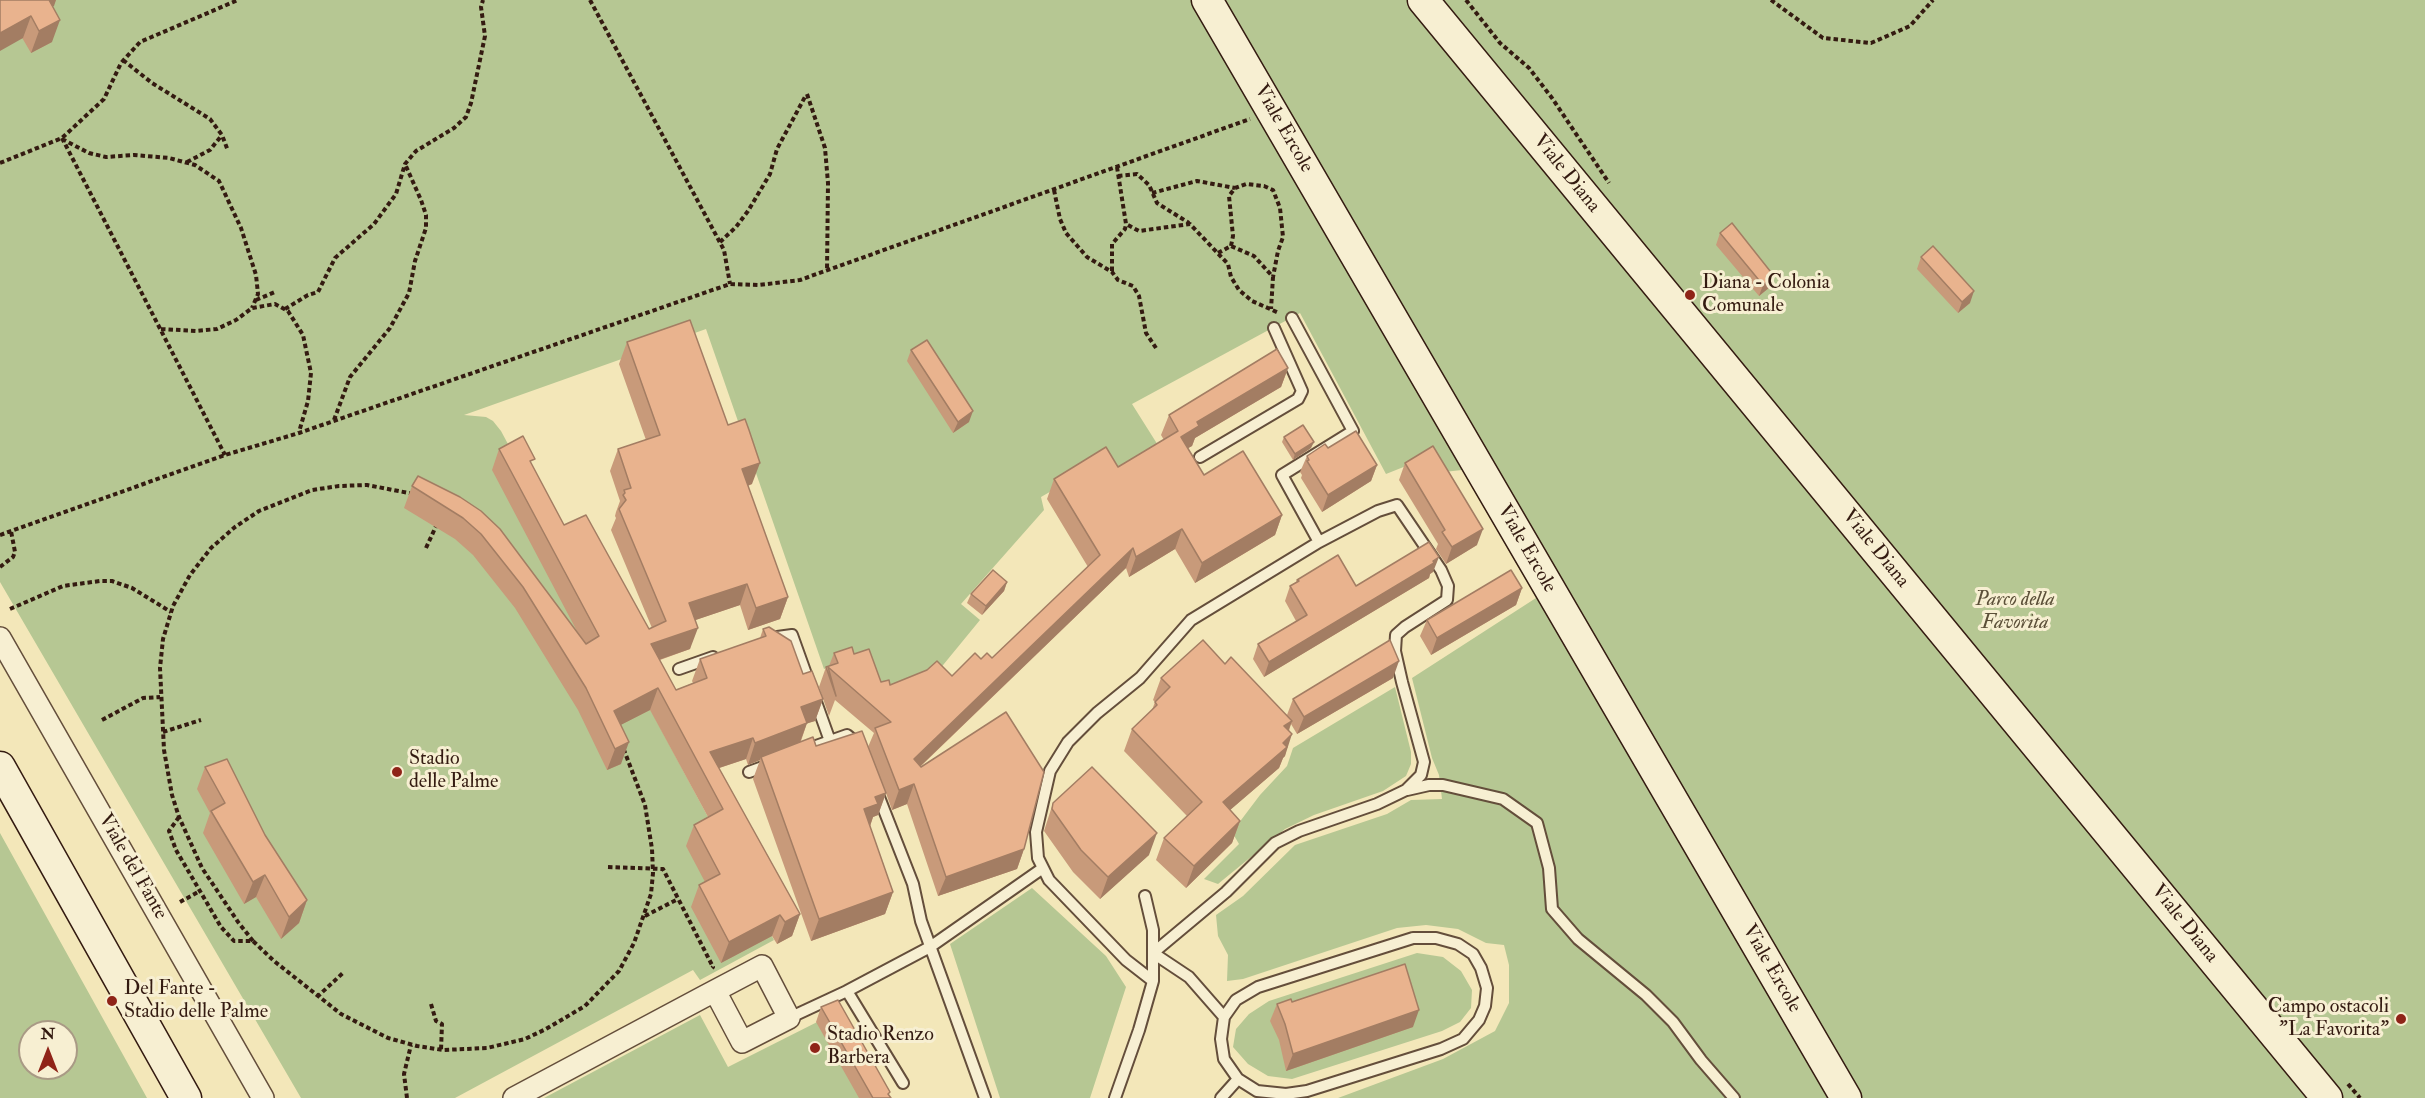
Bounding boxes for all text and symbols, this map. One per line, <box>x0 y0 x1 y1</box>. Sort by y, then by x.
street label: Viale Ercole <box>1248 81 1318 177</box>
street label: Viale Diana <box>1527 130 1605 218</box>
place label: Diana - Colonia Comunale <box>1702 272 1830 319</box>
marker: Diana - Colonia Comunale <box>1683 288 1697 302</box>
street label: Viale Ercole <box>1491 501 1561 597</box>
street label: Viale Diana <box>1836 505 1914 593</box>
park label: Parco della Favorita <box>1975 589 2055 636</box>
place label: Stadio delle Palme <box>409 748 498 795</box>
marker: Stadio delle Palme <box>390 765 404 779</box>
street label: Viale del Fante <box>92 810 172 924</box>
street label: Viale Diana <box>2145 880 2223 968</box>
street label: Viale Ercole <box>1736 921 1806 1017</box>
place label: Del Fante - Stadio delle Palme <box>124 978 268 1025</box>
marker: Del Fante - Stadio delle Palme <box>105 994 119 1008</box>
place label: Campo ostacoli "La Favorita" <box>2268 996 2389 1043</box>
marker: Campo ostacoli "La Favorita" <box>2394 1012 2408 1026</box>
north arrow <box>18 1020 78 1080</box>
text: N <box>41 1024 55 1044</box>
place label: Stadio Renzo Barbera <box>827 1024 934 1071</box>
marker: Stadio Renzo Barbera <box>808 1041 822 1055</box>

